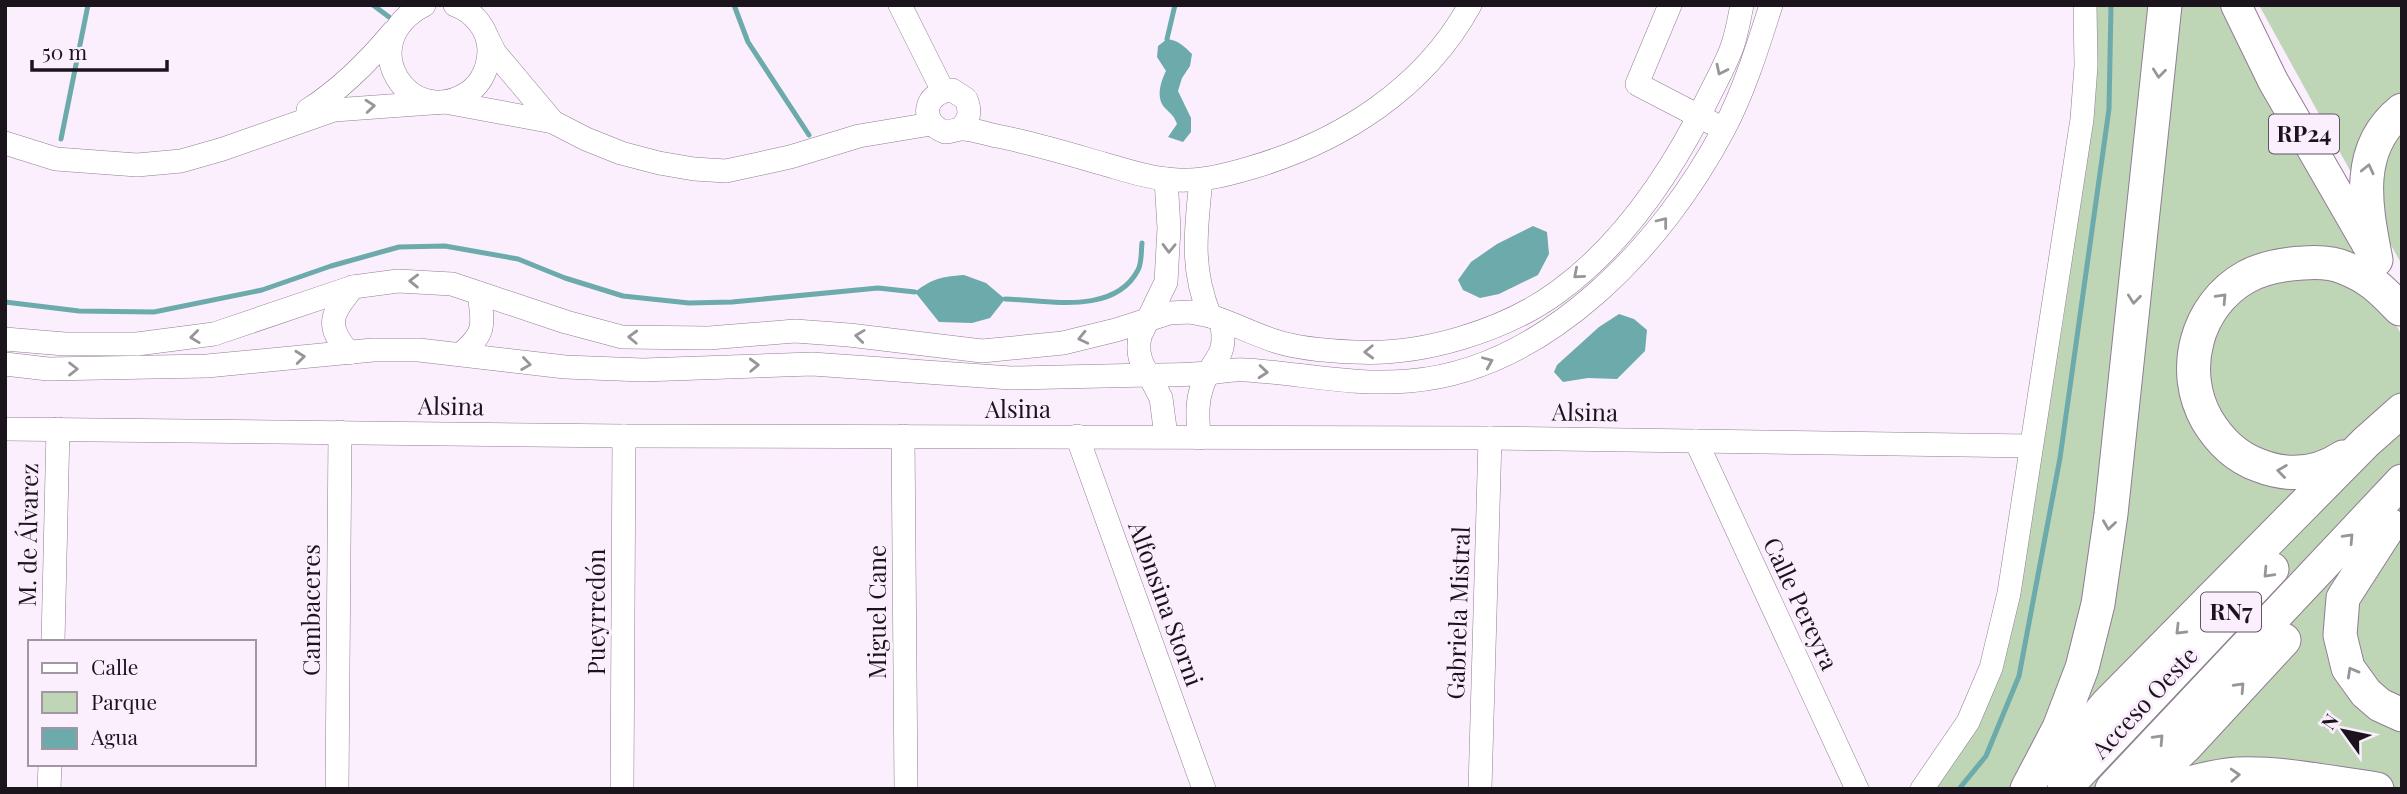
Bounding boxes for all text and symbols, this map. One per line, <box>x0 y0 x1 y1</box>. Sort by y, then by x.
scale bar <box>32 28 166 72</box>
text: 50 m <box>42 37 88 65</box>
one-way arrow <box>1716 63 1730 75</box>
one-way arrow <box>2151 67 2166 79</box>
one-way arrow <box>364 99 376 114</box>
road number: RP24 <box>2269 114 2339 154</box>
one-way arrow <box>2360 163 2375 175</box>
one-way arrow <box>1655 217 1668 229</box>
one-way arrow <box>1161 243 1177 253</box>
one-way arrow <box>1573 266 1586 278</box>
one-way arrow <box>408 274 419 289</box>
one-way arrow <box>2214 293 2227 306</box>
one-way arrow <box>2127 294 2142 305</box>
one-way arrow <box>189 329 201 344</box>
one-way arrow <box>627 329 638 344</box>
one-way arrow <box>854 329 866 344</box>
one-way arrow <box>1077 330 1089 344</box>
one-way arrow <box>1363 345 1374 360</box>
one-way arrow <box>295 350 306 365</box>
one-way arrow <box>521 356 532 371</box>
one-way arrow <box>1481 356 1493 370</box>
one-way arrow <box>748 358 759 373</box>
one-way arrow <box>68 361 79 377</box>
one-way arrow <box>1258 364 1269 379</box>
street label: Alsina <box>417 388 484 422</box>
street label: Alsina <box>984 392 1051 424</box>
street label: Alsina <box>1551 394 1618 428</box>
street label: M. de Álvarez <box>10 463 44 607</box>
one-way arrow <box>2276 464 2288 479</box>
street label: Alfonsina Storni <box>1122 515 1212 690</box>
one-way arrow <box>2102 520 2117 531</box>
street label: Gabriela Mistral <box>1438 526 1476 700</box>
street label: Calle Pereyra <box>1757 532 1847 675</box>
one-way arrow <box>2340 533 2353 546</box>
street label: Cambaceres <box>294 544 326 676</box>
street label: Miguel Cane <box>860 545 892 679</box>
street label: Pueyrredón <box>579 549 611 675</box>
one-way arrow <box>2264 565 2276 578</box>
road number: RN7 <box>2201 592 2261 632</box>
one-way arrow <box>2176 622 2189 635</box>
street label: Acceso Oeste <box>2083 639 2204 765</box>
legend <box>28 640 256 766</box>
text: Calle <box>91 652 138 680</box>
one-way arrow <box>2347 666 2360 679</box>
one-way arrow <box>2232 682 2244 695</box>
text: Parque <box>91 687 157 715</box>
north arrow <box>2309 696 2379 766</box>
text: N <box>2314 708 2344 734</box>
text: Agua <box>90 722 139 750</box>
one-way arrow <box>2151 734 2164 747</box>
one-way arrow <box>2230 768 2241 783</box>

